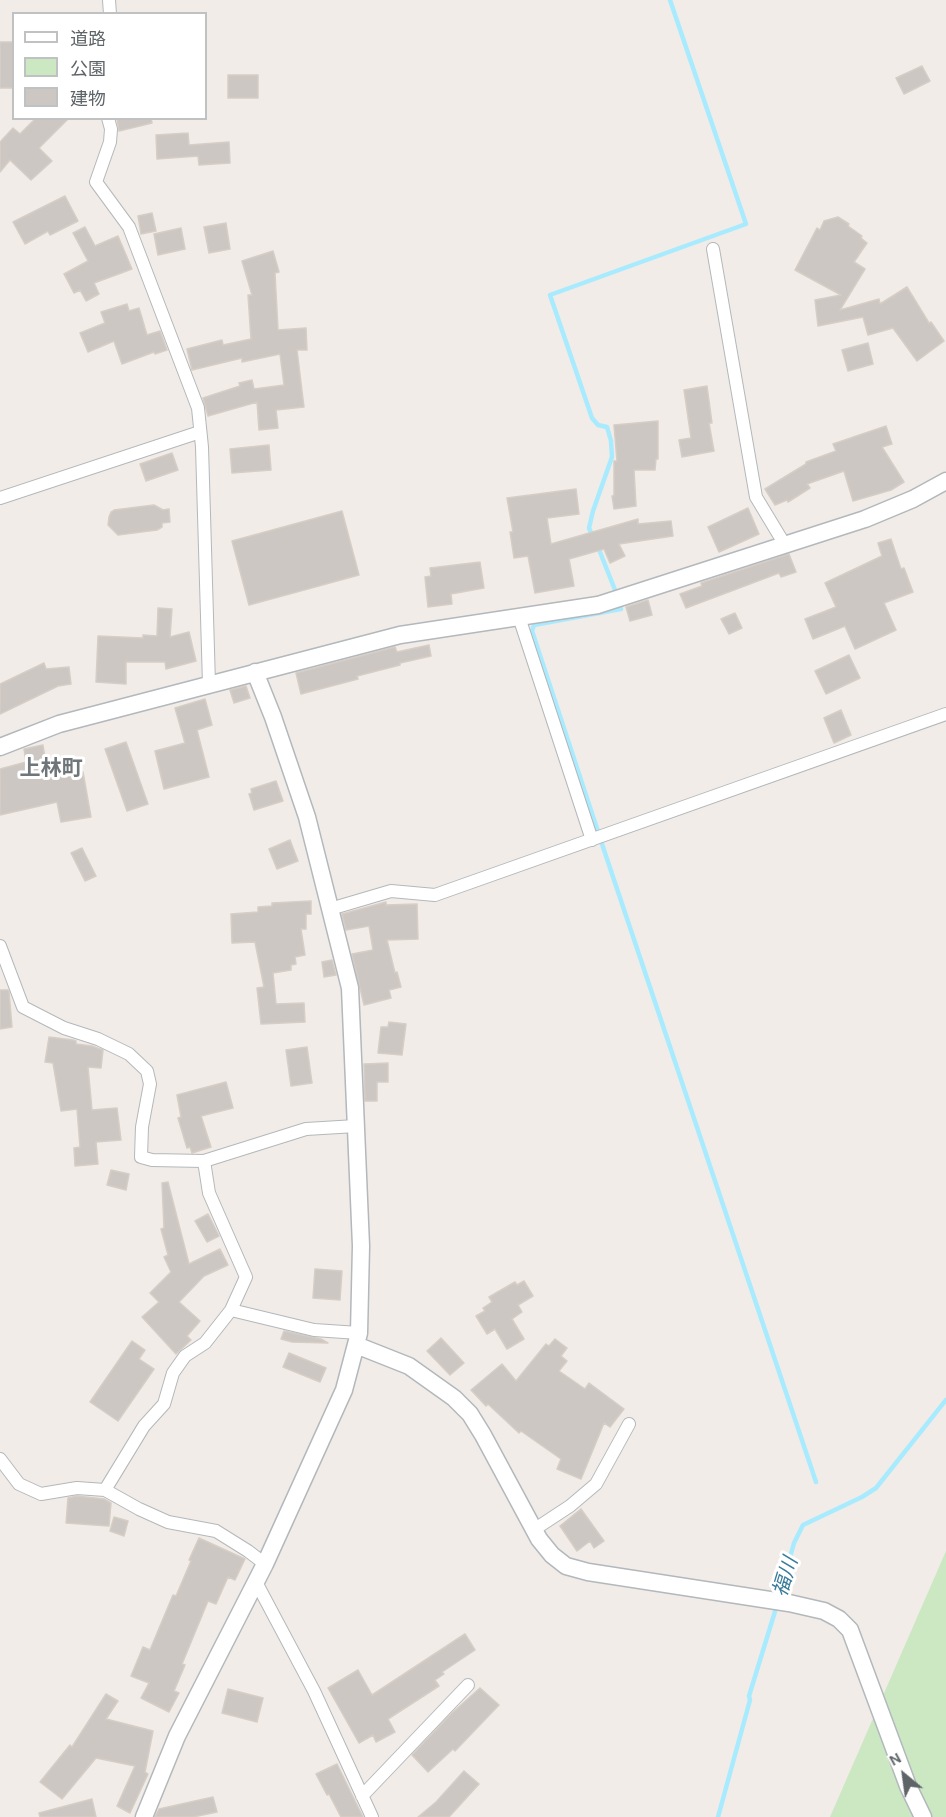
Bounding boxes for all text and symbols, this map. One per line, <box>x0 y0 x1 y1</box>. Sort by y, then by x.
legend <box>12 12 207 120</box>
text: 道路 <box>70 28 106 50</box>
text: 公園 <box>70 58 106 80</box>
text: 建物 <box>70 88 106 110</box>
district label: 上林町 <box>20 756 82 782</box>
water label: 福川 <box>769 1554 803 1600</box>
north arrow <box>874 1745 934 1805</box>
text: N <box>885 1748 905 1770</box>

